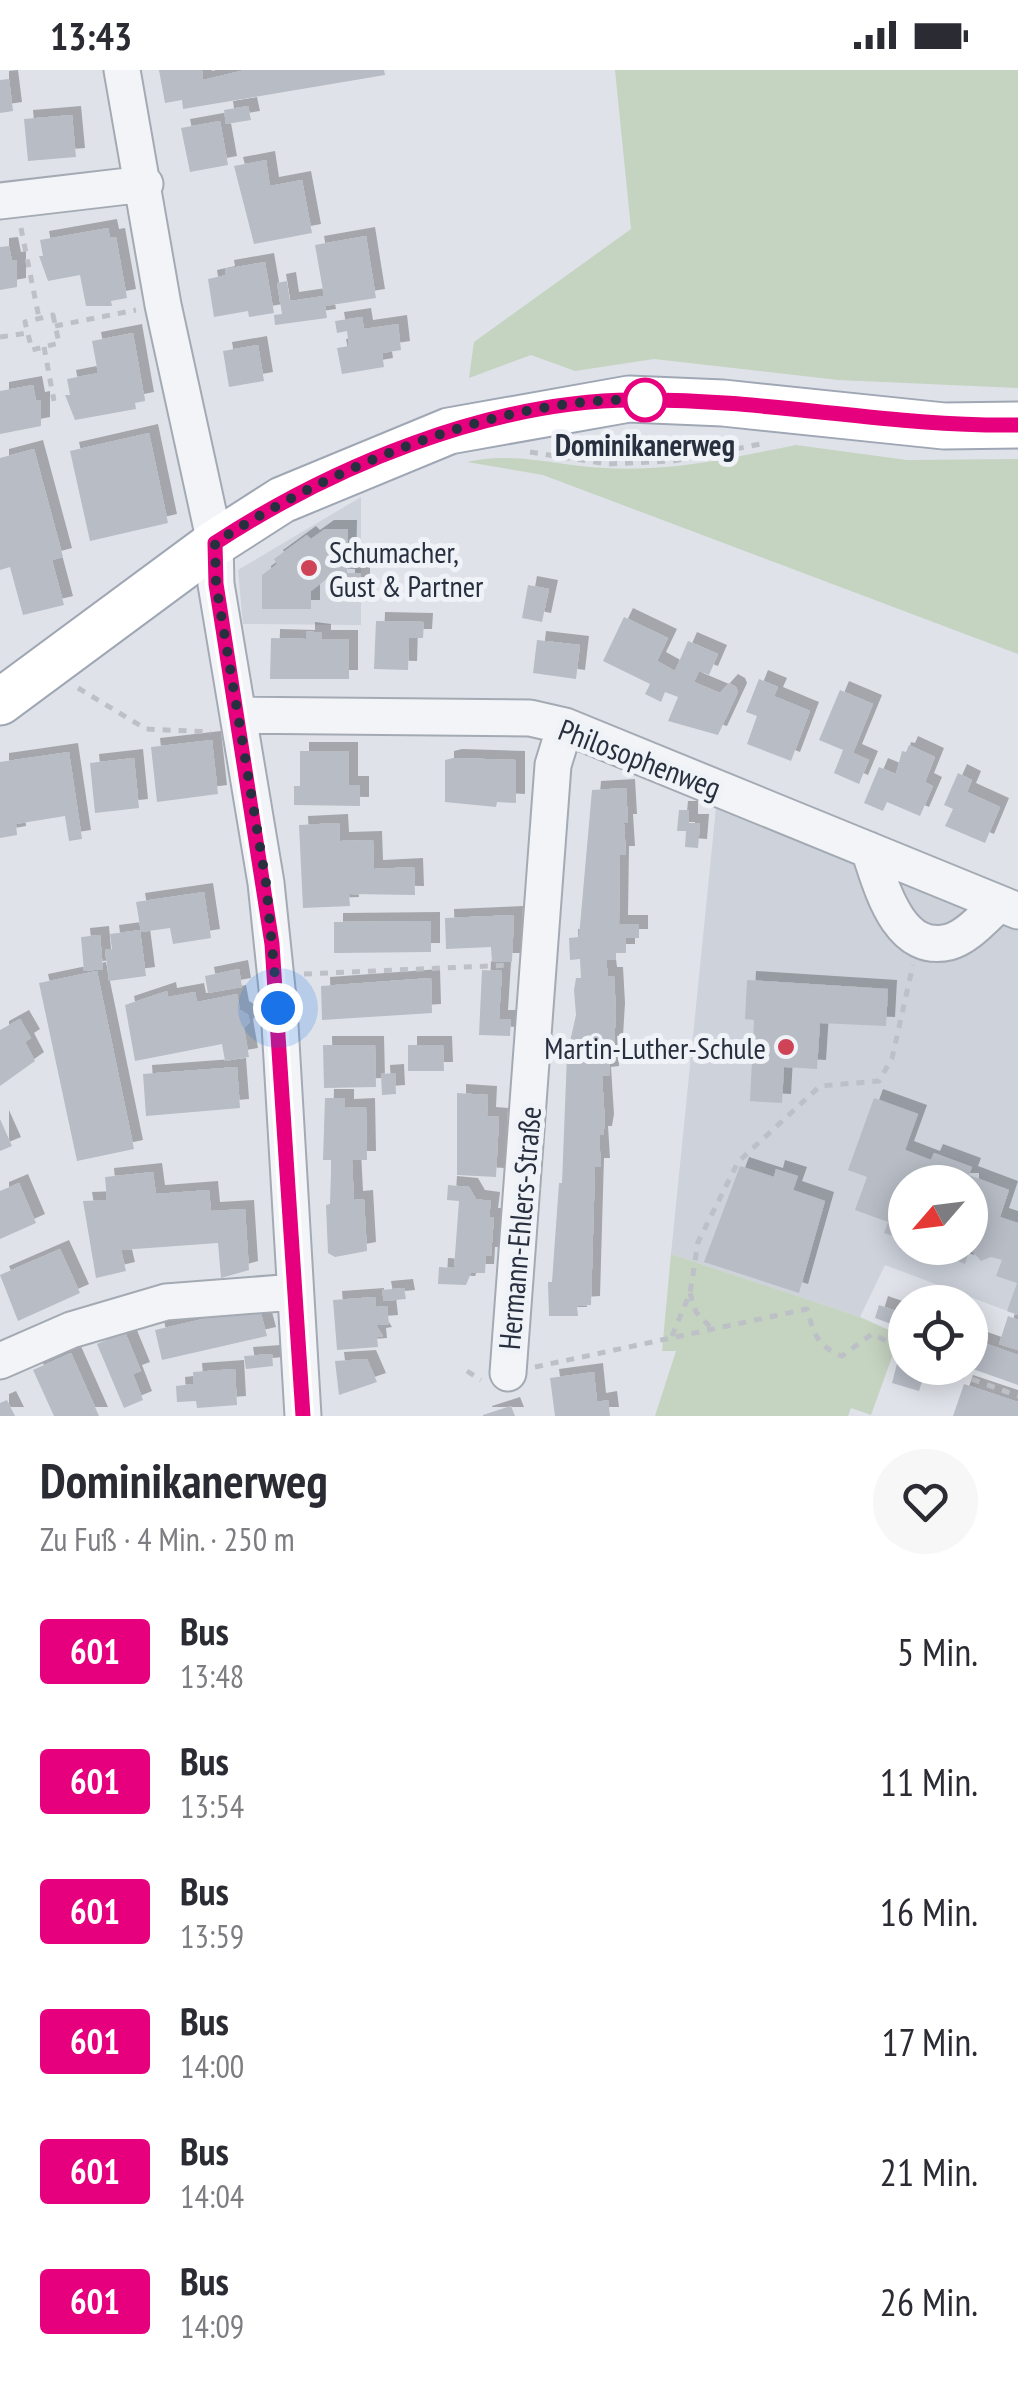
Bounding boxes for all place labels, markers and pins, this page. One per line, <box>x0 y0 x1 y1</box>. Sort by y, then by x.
marker: Dominikanerweg <box>624 379 666 421</box>
place label: Dominikanerweg <box>555 425 735 464</box>
place label: Schumacher, Gust & Partner <box>329 532 484 605</box>
marker: Schumacher, Gust & Partner <box>298 557 320 579</box>
place label: Martin-Luther-Schule <box>544 1028 766 1067</box>
marker: Martin-Luther-Schule <box>775 1036 797 1058</box>

